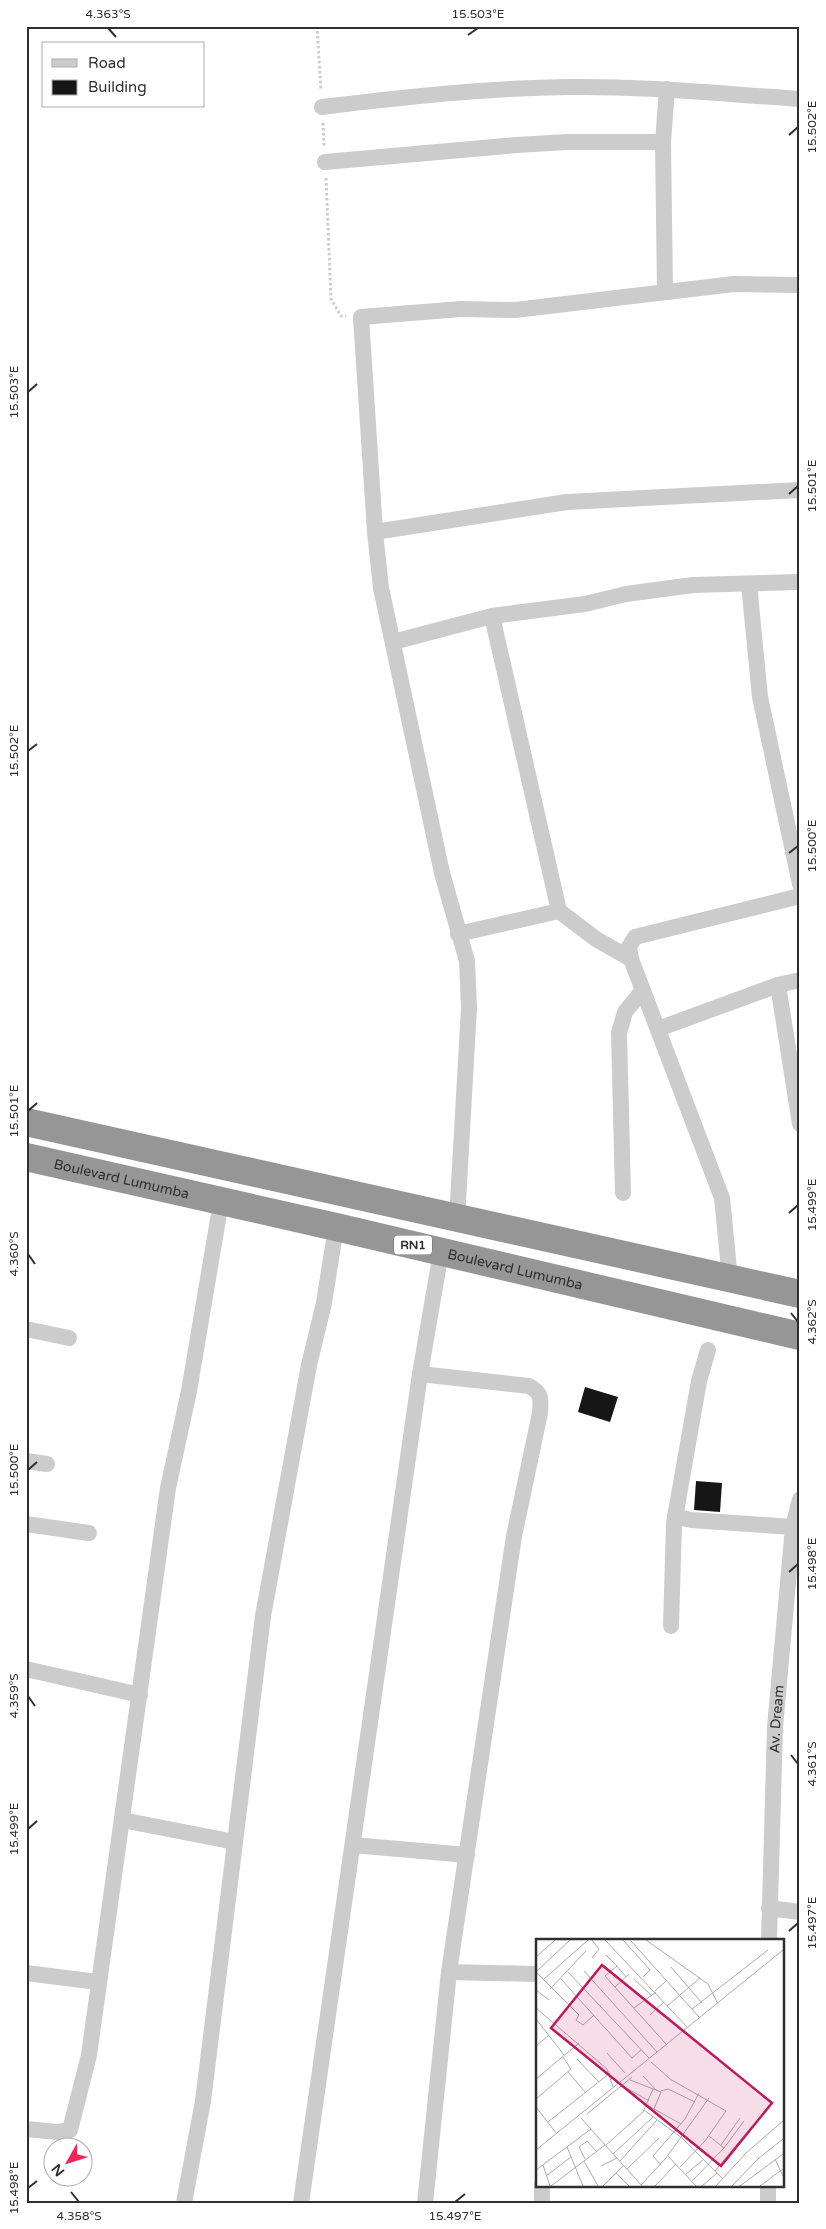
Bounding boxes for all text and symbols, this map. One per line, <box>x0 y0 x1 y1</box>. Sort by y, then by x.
text: 4.363°S <box>85 7 131 21</box>
text: 15.503°E <box>452 7 505 21</box>
legend <box>42 42 205 108</box>
text: Road <box>88 54 126 72</box>
text: Building <box>88 78 147 96</box>
text: 15.502°E <box>805 100 819 153</box>
text: 15.503°E <box>7 365 21 418</box>
text: 15.501°E <box>805 459 819 512</box>
text: 15.502°E <box>7 724 21 777</box>
text: 15.500°E <box>805 819 819 872</box>
text: 15.501°E <box>7 1084 21 1137</box>
street label: Boulevard Lumumba <box>52 1156 191 1203</box>
text: 15.499°E <box>805 1178 819 1231</box>
text: 4.360°S <box>7 1231 21 1277</box>
road number: RN1 <box>394 1236 432 1254</box>
street label: Boulevard Lumumba <box>446 1246 585 1294</box>
text: 4.362°S <box>805 1299 819 1345</box>
text: 15.500°E <box>7 1443 21 1496</box>
text: 15.498°E <box>805 1537 819 1590</box>
text: 4.359°S <box>7 1673 21 1719</box>
street label: Av. Dream <box>766 1684 788 1753</box>
text: 4.361°S <box>805 1741 819 1787</box>
text: 15.499°E <box>7 1802 21 1855</box>
text: 15.497°E <box>805 1896 819 1949</box>
inset map <box>536 1939 784 2186</box>
north arrow <box>42 2136 92 2186</box>
text: N <box>48 2160 68 2180</box>
text: 15.498°E <box>7 2161 21 2214</box>
text: 4.358°S <box>56 2209 102 2223</box>
text: 15.497°E <box>429 2209 482 2223</box>

